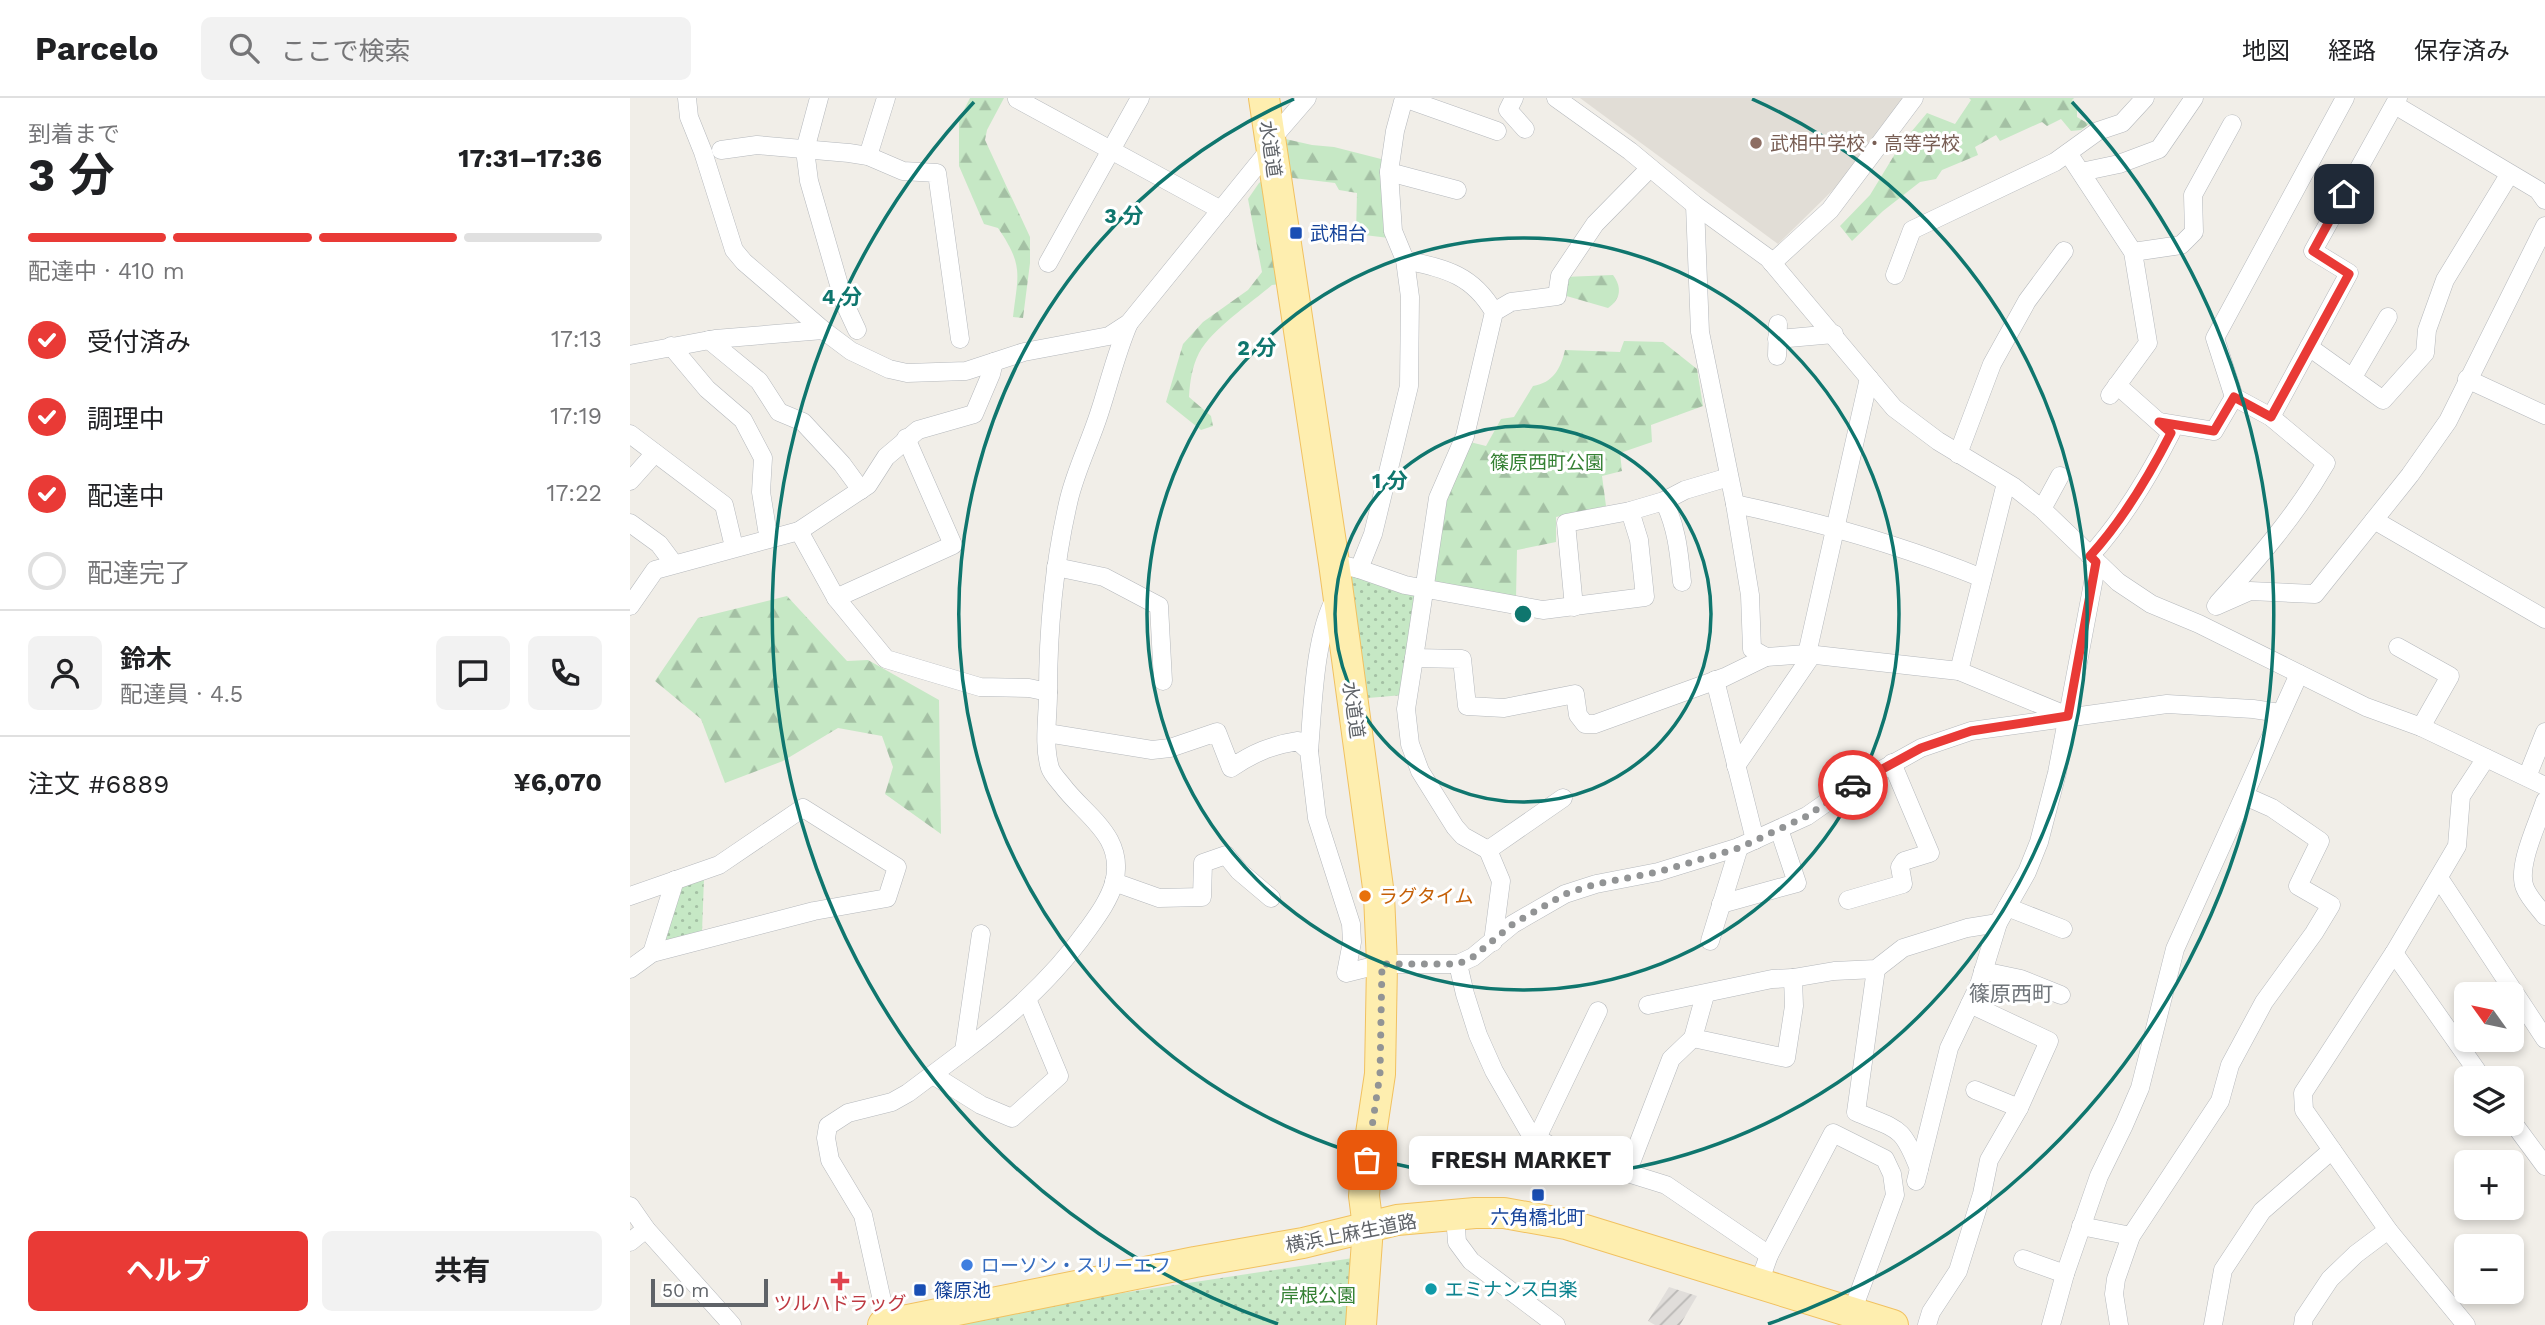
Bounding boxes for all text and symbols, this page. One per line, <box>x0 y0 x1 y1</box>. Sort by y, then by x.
search box <box>201 17 691 80</box>
text: Parcelo <box>35 29 159 68</box>
icon: search <box>225 29 263 67</box>
text: ここで検索 <box>281 36 411 66</box>
text: 地図 <box>2242 37 2290 65</box>
text: 経路 <box>2328 37 2376 65</box>
text: 保存済み <box>2414 37 2510 65</box>
street label: 水道道 <box>1255 119 1286 179</box>
text: 到着まで <box>28 121 120 148</box>
place label: 武相中学校・高等学校 <box>1770 132 1960 155</box>
marker: 武相中学校・高等学校 <box>1748 135 1764 151</box>
text: 17:31–17:36 <box>458 143 602 173</box>
text: 3 分 <box>28 148 114 202</box>
pin <box>2314 164 2374 224</box>
icon: home <box>2325 175 2363 213</box>
text: 3 分 <box>1104 203 1144 228</box>
place label: 武相台 <box>1310 222 1367 245</box>
marker: 武相台 <box>1288 225 1304 241</box>
text: 配達中 · 410 m <box>28 258 185 285</box>
text: 4 分 <box>822 284 862 309</box>
icon: check <box>28 321 66 359</box>
text: 17:13 <box>551 326 602 353</box>
text: 受付済み <box>87 327 191 357</box>
text: 2 分 <box>1237 335 1277 360</box>
icon: check <box>28 398 66 436</box>
text: 17:19 <box>550 403 602 430</box>
text: 調理中 <box>87 404 165 434</box>
park label: 篠原西町公園 <box>1490 451 1604 474</box>
text: 1 分 <box>1372 468 1408 493</box>
icon: check <box>28 475 66 513</box>
text: 17:22 <box>547 480 602 507</box>
text: 配達中 <box>87 481 165 511</box>
text: 配達完了 <box>87 558 191 588</box>
centre of rings <box>1511 602 1535 626</box>
button: person <box>28 636 102 710</box>
button: chat <box>436 636 510 710</box>
button: phone <box>528 636 602 710</box>
text: 鈴木 <box>120 644 172 674</box>
street label: 水道道 <box>1338 680 1369 740</box>
text: 配達員 · 4.5 <box>120 681 243 708</box>
courier <box>1818 750 1888 820</box>
icon: car <box>1834 766 1872 804</box>
text: ¥6,070 <box>513 767 602 797</box>
text: 注文 #6889 <box>28 769 169 799</box>
place label: ラグタイム <box>1379 885 1474 908</box>
marker: ラグタイム <box>1357 888 1373 904</box>
district label: 篠原西町 <box>1969 981 2053 1006</box>
north arrow <box>2454 982 2524 1052</box>
map controls <box>2454 982 2524 1304</box>
button: layers <box>2454 1066 2524 1136</box>
pin <box>1337 1130 1397 1190</box>
callout: FRESH MARKET <box>1409 1136 1633 1184</box>
icon: bag <box>1348 1141 1386 1179</box>
text: FRESH MARKET <box>1431 1147 1611 1174</box>
button: + <box>2454 1150 2524 1220</box>
marker: 六角橋北町 <box>1530 1187 1546 1203</box>
place label: 六角橋北町 <box>1490 1206 1586 1229</box>
street label: 横浜上麻生道路 <box>1284 1210 1419 1257</box>
button: ヘルプ <box>28 1231 308 1311</box>
button: 共有 <box>322 1231 602 1311</box>
button: − <box>2454 1234 2524 1304</box>
place label: ローソン・スリーエフ <box>981 1254 1171 1277</box>
marker: ローソン・スリーエフ <box>959 1257 975 1273</box>
marker: ツルハドラッグ <box>832 1273 848 1289</box>
scale bar <box>651 1276 768 1308</box>
place label: エミナンス白楽 <box>1445 1278 1578 1301</box>
text: 50 m <box>662 1279 709 1302</box>
place label: 篠原池 <box>934 1279 991 1302</box>
marker: エミナンス白楽 <box>1423 1281 1439 1297</box>
marker: 篠原池 <box>912 1282 928 1298</box>
park label: 岸根公園 <box>1280 1284 1356 1307</box>
place label: ツルハドラッグ <box>773 1292 907 1315</box>

